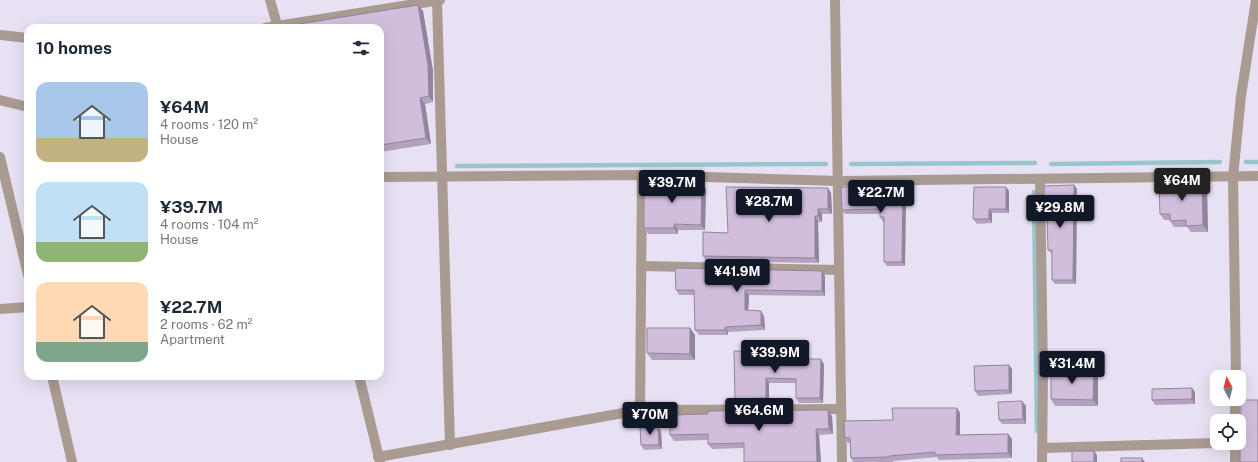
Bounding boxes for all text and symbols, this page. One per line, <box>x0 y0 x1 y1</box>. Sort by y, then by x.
icon: filters <box>350 37 372 59</box>
text: 10 homes <box>36 38 112 58</box>
text: ¥64M <box>160 97 209 117</box>
icon: home <box>68 98 116 146</box>
text: 4 rooms · 120 m² <box>160 117 258 132</box>
text: House <box>160 132 199 147</box>
pin: ¥64M <box>1158 168 1206 202</box>
pin: ¥39.7M <box>639 170 705 204</box>
text: ¥64M <box>1163 173 1201 188</box>
text: ¥39.7M <box>648 175 696 190</box>
pin: ¥22.7M <box>848 180 914 214</box>
text: ¥22.7M <box>857 185 905 200</box>
pin: ¥28.7M <box>736 189 802 223</box>
text: ¥28.7M <box>745 194 793 209</box>
pin: ¥29.8M <box>1027 195 1093 229</box>
text: ¥39.7M <box>160 197 223 217</box>
icon: home <box>68 198 116 246</box>
text: ¥29.8M <box>1035 200 1085 215</box>
text: 4 rooms · 104 m² <box>160 217 259 232</box>
text: House <box>160 232 199 247</box>
pin: ¥41.9M <box>704 259 770 293</box>
text: ¥41.9M <box>714 264 760 279</box>
text: ¥22.7M <box>160 297 222 317</box>
icon: home <box>68 298 116 346</box>
text: 2 rooms · 62 m² <box>160 317 253 332</box>
text: Apartment <box>160 332 225 347</box>
pin: ¥39.9M <box>742 340 808 374</box>
text: ¥39.9M <box>750 345 800 360</box>
pin: ¥31.4M <box>1039 351 1105 385</box>
text: ¥31.4M <box>1049 356 1095 371</box>
north arrow <box>1210 370 1246 406</box>
map controls <box>1210 370 1246 450</box>
pin: ¥64.6M <box>726 398 792 432</box>
pin: ¥70M <box>626 402 674 436</box>
text: ¥64.6M <box>734 403 784 418</box>
text: ¥70M <box>632 407 668 422</box>
button: locate <box>1210 414 1246 450</box>

